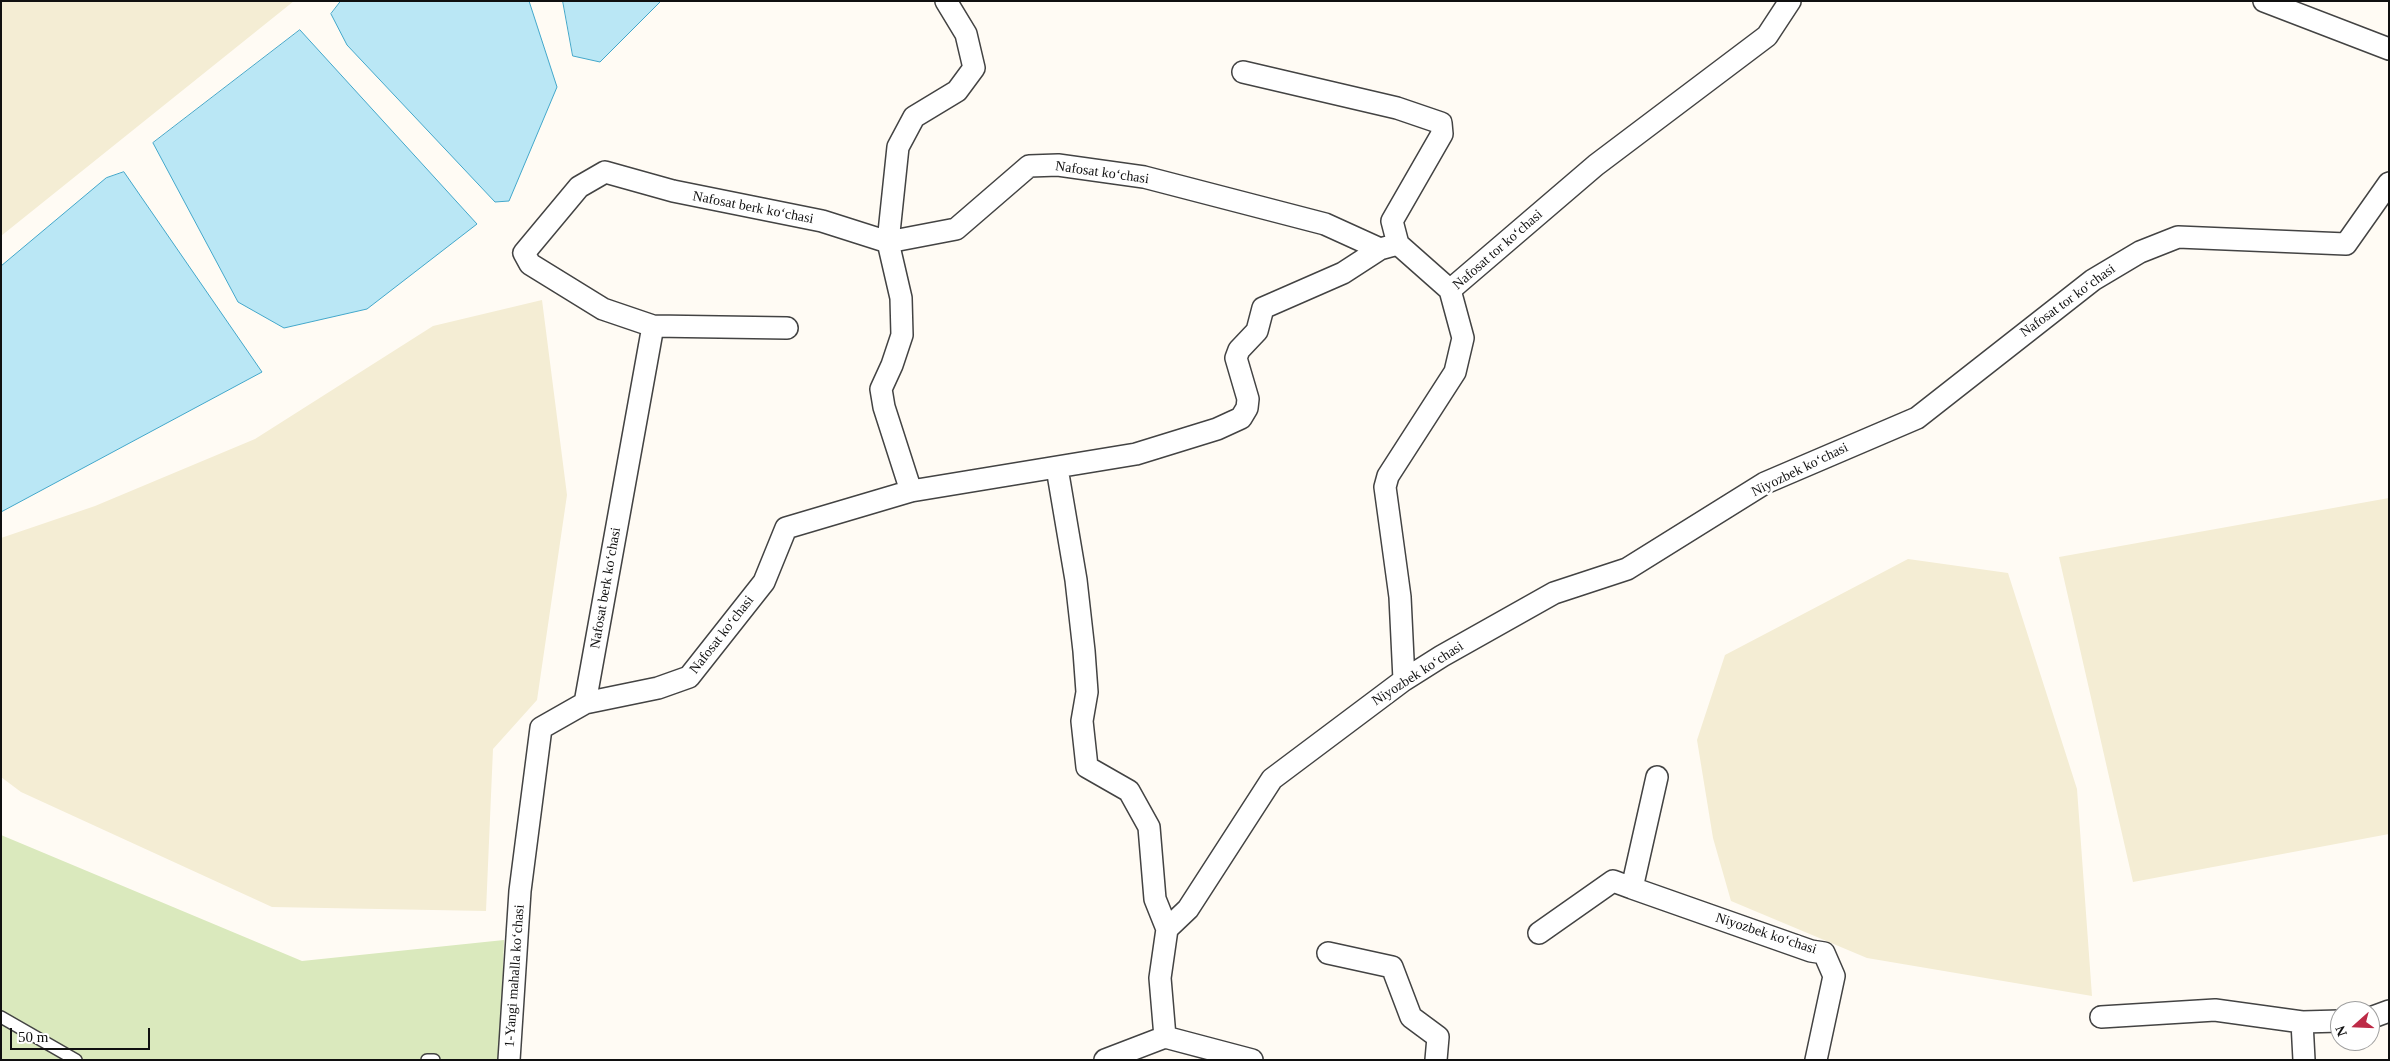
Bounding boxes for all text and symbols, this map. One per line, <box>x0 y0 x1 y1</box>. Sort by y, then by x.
street label: Nafosat ko‘chasi <box>1054 158 1150 188</box>
street label: Nafosat berk ko‘chasi <box>691 188 815 228</box>
street label: Nafosat tor ko‘chasi <box>1450 206 1546 294</box>
street label: Nafosat tor ko‘chasi <box>2017 261 2119 341</box>
street label: Niyozbek ko‘chasi <box>1749 439 1851 501</box>
street label: Nafosat berk ko‘chasi <box>587 526 625 650</box>
street label: Nafosat ko‘chasi <box>686 593 758 677</box>
street label: Niyozbek ko‘chasi <box>1369 638 1467 710</box>
street label: 1-Yangi mahalla ko‘chasi <box>502 904 528 1048</box>
street label: Niyozbek ko‘chasi <box>1713 910 1819 958</box>
north arrow <box>2330 1001 2380 1051</box>
scale bar <box>12 1018 152 1050</box>
text: N <box>2333 1024 2350 1038</box>
text: 50 m <box>18 1029 48 1045</box>

